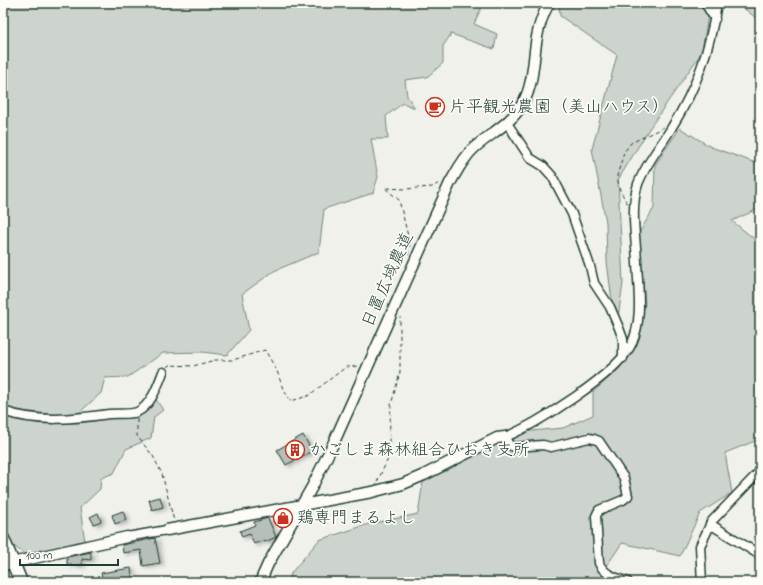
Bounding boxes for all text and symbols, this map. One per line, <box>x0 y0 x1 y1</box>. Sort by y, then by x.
place label: 片平観光農園（美山ハウス） <box>449 95 669 120</box>
cafe icon: 片平観光農園（美山ハウス） <box>424 96 446 118</box>
street label: 日置広域農道 <box>356 228 420 332</box>
place label: かごしま森林組合ひおき支所 <box>309 438 530 463</box>
building icon: かごしま森林組合ひおき支所 <box>284 439 306 461</box>
place label: 鶏専門まるよし <box>297 506 416 531</box>
shop icon: 鶏専門まるよし <box>272 507 294 529</box>
scale bar <box>20 541 118 567</box>
text: 100 m <box>26 547 53 565</box>

